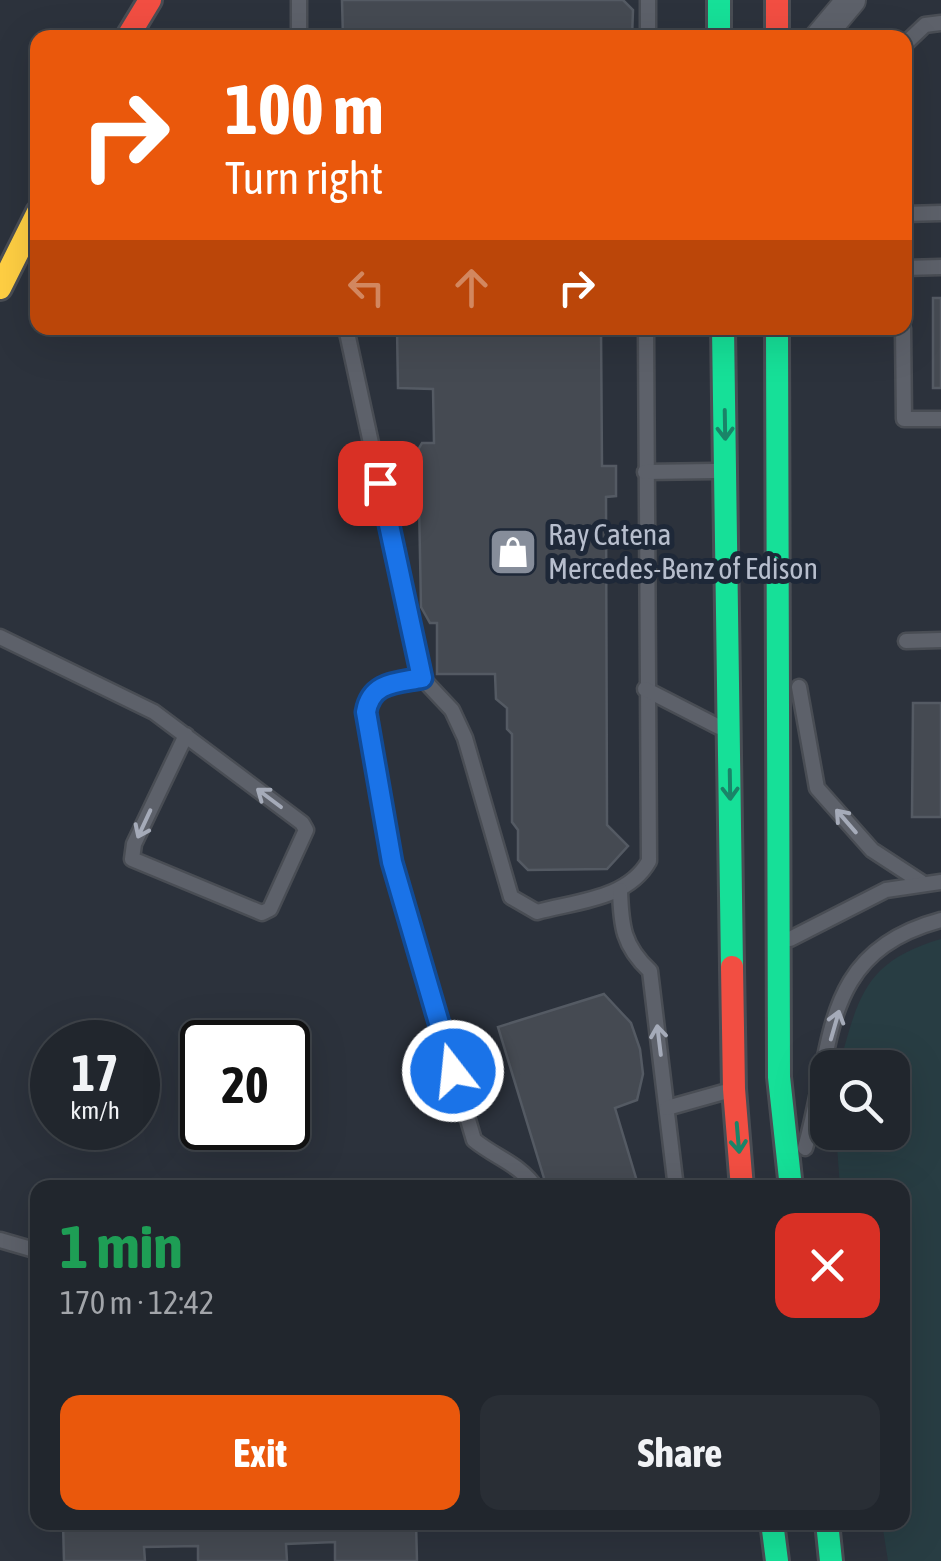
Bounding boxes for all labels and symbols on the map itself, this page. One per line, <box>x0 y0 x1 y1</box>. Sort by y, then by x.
one-way arrow <box>715 408 734 440</box>
pin <box>338 441 423 526</box>
place label: Ray Catena Mercedes-Benz of Edison <box>548 517 818 585</box>
shop icon: Ray Catena Mercedes-Benz of Edison <box>487 526 539 578</box>
one-way arrow <box>720 768 739 800</box>
one-way arrow <box>256 787 283 808</box>
one-way arrow <box>133 808 152 838</box>
one-way arrow <box>835 809 858 834</box>
one-way arrow <box>827 1010 845 1041</box>
position arrow <box>401 1019 505 1123</box>
speed limit sign: 20 <box>180 1020 310 1150</box>
one-way arrow <box>649 1024 668 1056</box>
one-way arrow <box>729 1122 748 1154</box>

